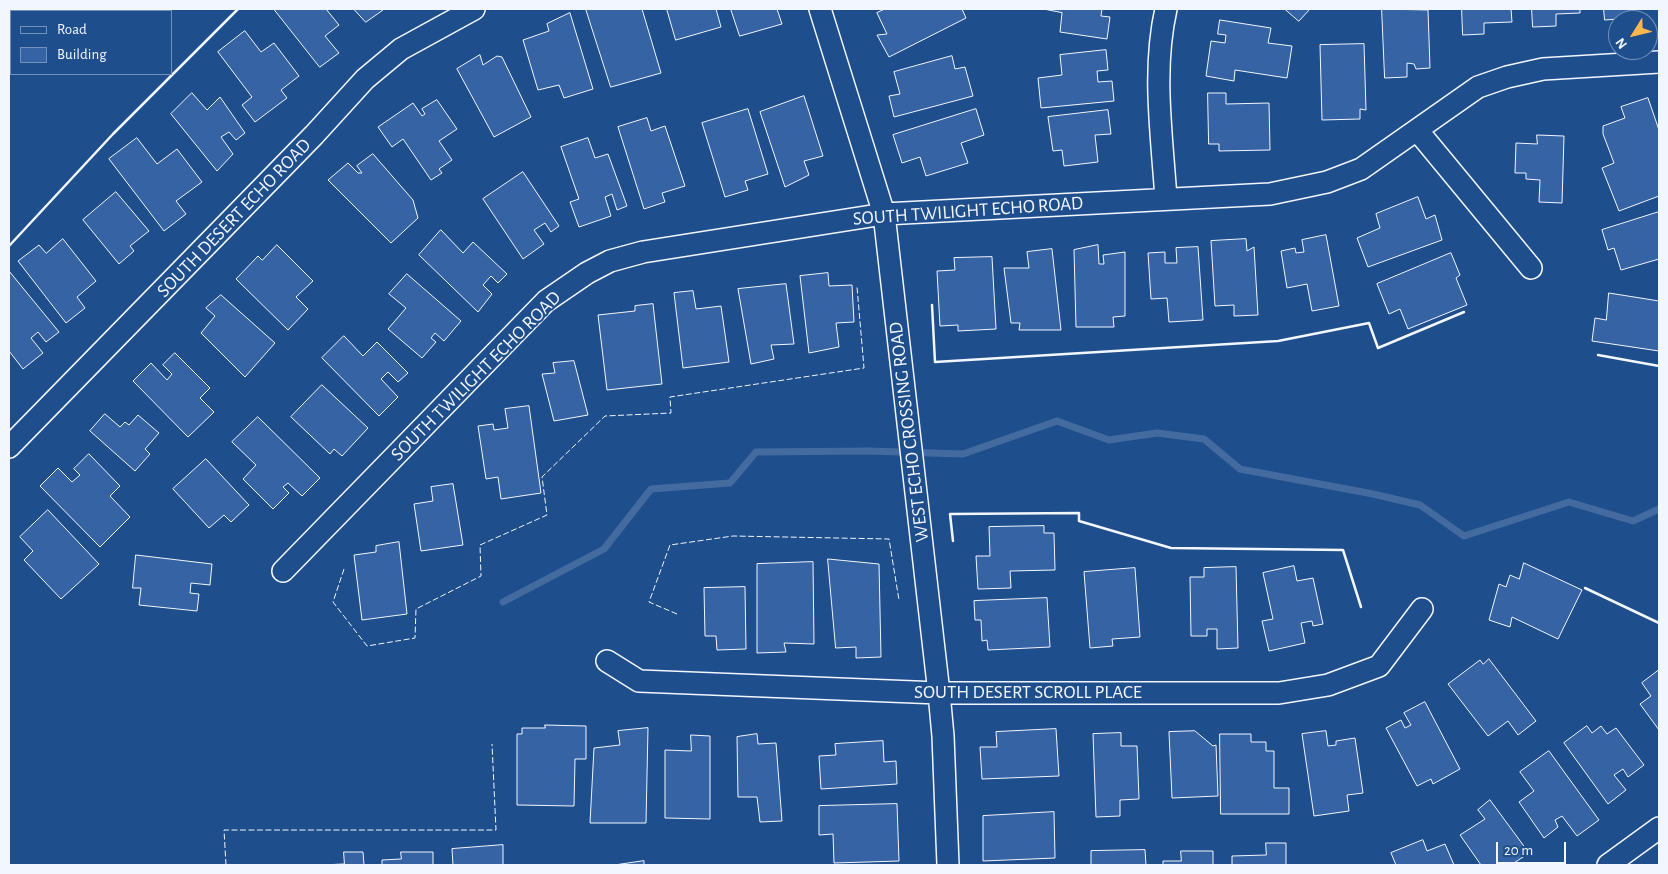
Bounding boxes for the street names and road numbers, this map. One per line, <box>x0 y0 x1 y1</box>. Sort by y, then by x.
street label: SOUTH DESERT ECHO ROAD <box>152 134 316 302</box>
street label: SOUTH TWILIGHT ECHO ROAD <box>852 192 1084 230</box>
street label: SOUTH TWILIGHT ECHO ROAD <box>386 286 566 466</box>
street label: WEST ECHO CROSSING ROAD <box>884 321 934 543</box>
street label: SOUTH DESERT SCROLL PLACE <box>914 681 1142 703</box>

